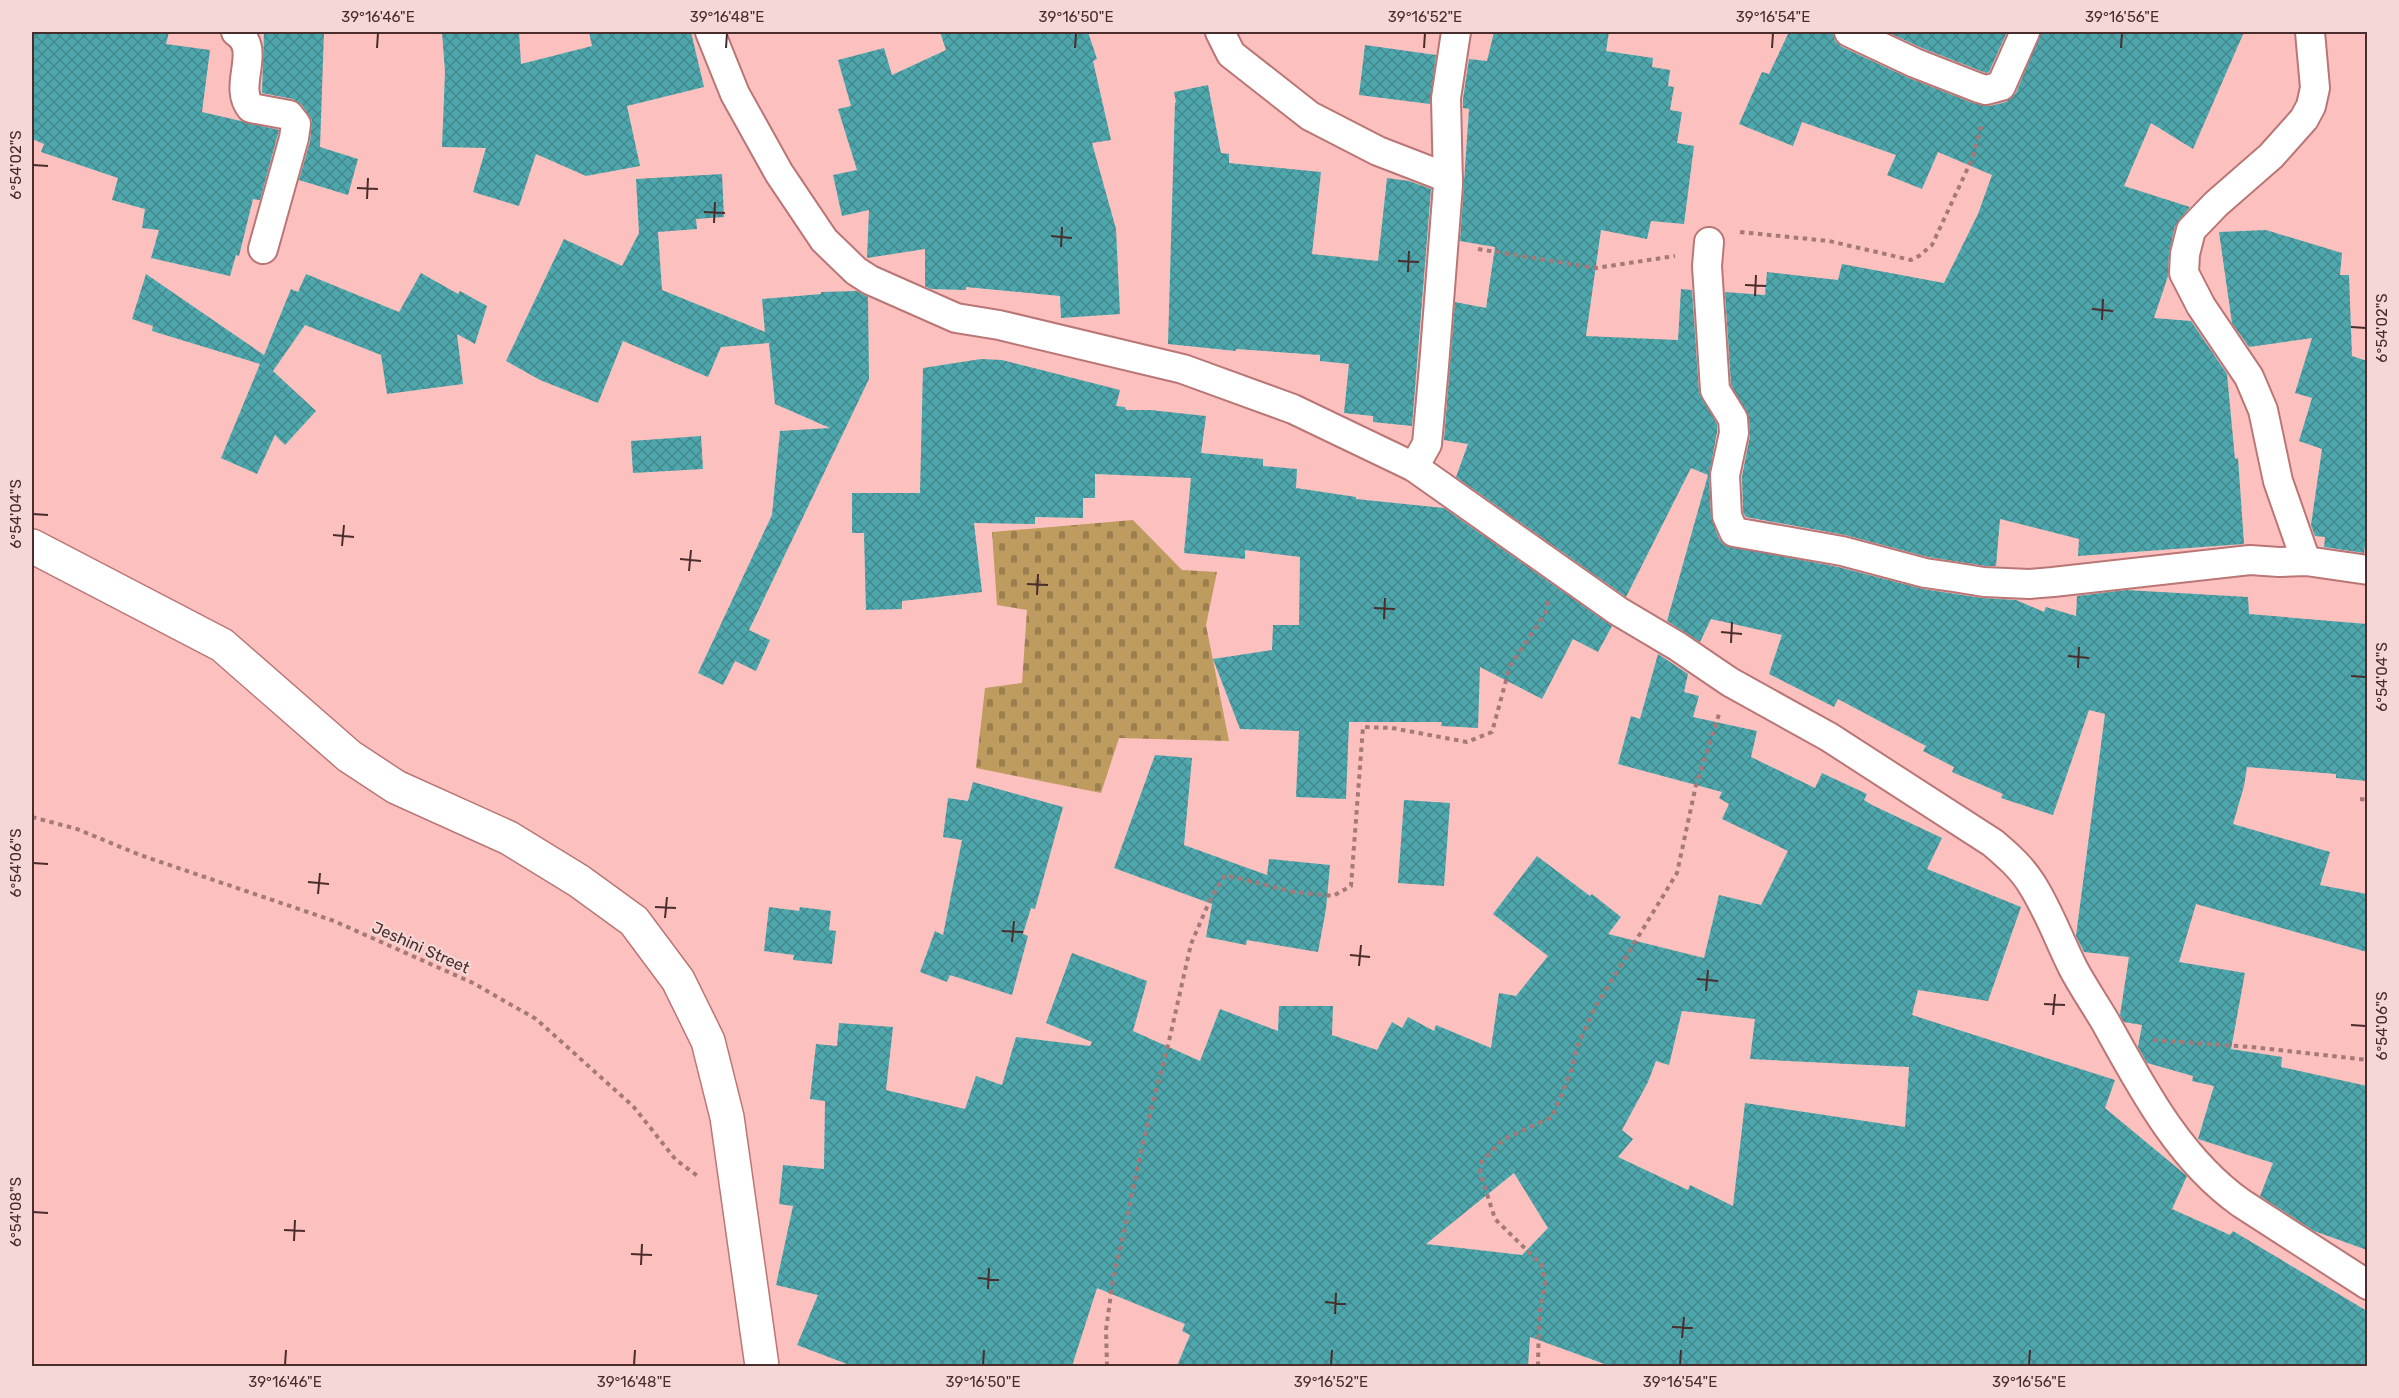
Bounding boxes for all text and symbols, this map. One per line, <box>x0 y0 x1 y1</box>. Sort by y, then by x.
text: 39°16'46"E <box>341 8 415 26</box>
text: 39°16'48"E <box>690 8 764 26</box>
text: 39°16'50"E <box>1038 8 1114 26</box>
text: 39°16'52"E <box>1388 8 1462 26</box>
text: 39°16'54"E <box>1736 8 1810 26</box>
text: 39°16'56"E <box>2085 8 2159 26</box>
text: 6°54'02"S <box>7 130 25 200</box>
text: 6°54'02"S <box>2373 293 2391 363</box>
text: 6°54'04"S <box>7 479 25 549</box>
text: 6°54'04"S <box>2373 642 2391 712</box>
text: 6°54'06"S <box>7 829 25 898</box>
street label: Jeshini Street <box>369 918 472 977</box>
text: 6°54'06"S <box>2373 992 2391 1061</box>
text: 6°54'08"S <box>7 1177 25 1247</box>
text: 39°16'46"E <box>248 1373 322 1391</box>
text: 39°16'48"E <box>597 1373 671 1391</box>
text: 39°16'50"E <box>945 1373 1021 1391</box>
text: 39°16'52"E <box>1294 1373 1368 1391</box>
text: 39°16'54"E <box>1643 1373 1717 1391</box>
text: 39°16'56"E <box>1992 1373 2066 1391</box>

